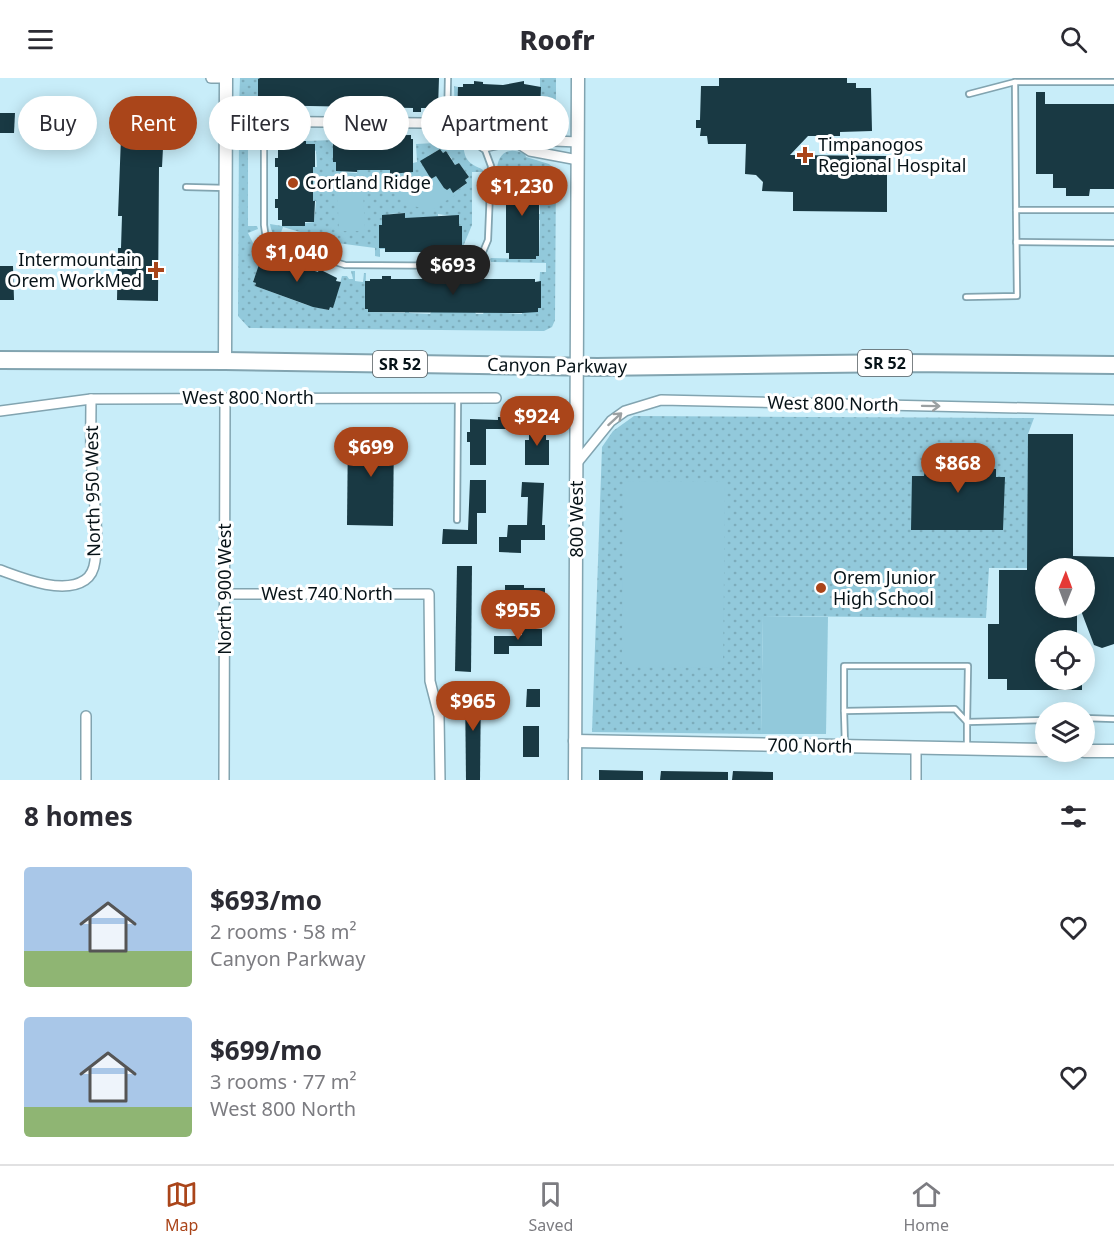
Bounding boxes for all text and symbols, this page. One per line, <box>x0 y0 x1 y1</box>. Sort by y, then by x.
text: Roofr <box>519 21 595 58</box>
icon: menu <box>24 23 57 56</box>
icon: search <box>1057 23 1090 56</box>
chip: Buy <box>18 96 97 150</box>
chip: Rent <box>109 96 197 150</box>
chip: Filters <box>209 96 311 150</box>
chip: New <box>323 96 409 150</box>
chip: Apartment <box>421 96 569 150</box>
place label: Timpanogos Regional Hospital <box>818 132 966 177</box>
marker: Timpanogos Regional Hospital <box>796 146 814 164</box>
pin: $1,230 <box>473 166 571 217</box>
place label: Cortland Ridge <box>305 170 431 194</box>
text: $1,230 <box>491 172 553 199</box>
marker: Cortland Ridge <box>286 176 300 190</box>
pin: $1,040 <box>248 232 346 283</box>
text: $1,040 <box>266 238 328 265</box>
pin: $693 <box>417 245 489 296</box>
place label: Intermountain Orem WorkMed <box>7 247 142 292</box>
text: $693 <box>430 251 476 278</box>
marker: Intermountain Orem WorkMed <box>147 261 165 279</box>
road number: SR 52 <box>858 350 912 376</box>
road number: SR 52 <box>373 351 427 377</box>
street label: Canyon Parkway <box>487 352 628 378</box>
street label: West 800 North <box>182 385 314 409</box>
street label: West 800 North <box>767 390 899 416</box>
pin: $924 <box>501 396 573 447</box>
one-way arrow <box>921 400 941 412</box>
text: $924 <box>514 402 560 429</box>
one-way arrow <box>607 412 622 426</box>
street label: North 950 West <box>79 425 105 557</box>
pin: $699 <box>335 427 407 478</box>
text: $699 <box>348 433 394 460</box>
pin: $868 <box>922 443 994 494</box>
text: $868 <box>935 449 981 476</box>
street label: 800 West <box>564 480 588 558</box>
street label: North 900 West <box>212 523 236 655</box>
north arrow <box>1035 558 1095 618</box>
map controls <box>1035 558 1095 762</box>
place label: Orem Junior High School <box>833 565 936 610</box>
street label: West 740 North <box>261 581 393 605</box>
marker: Orem Junior High School <box>814 581 828 595</box>
pin: $955 <box>482 590 554 641</box>
text: $955 <box>495 596 541 623</box>
button: locate <box>1035 630 1095 690</box>
pin: $965 <box>437 681 509 732</box>
text: $965 <box>450 687 496 714</box>
button: layers <box>1035 702 1095 762</box>
street label: 700 North <box>767 732 853 758</box>
text: 8 homes <box>24 798 133 834</box>
icon: filters <box>1057 800 1090 833</box>
text: $693/mo <box>210 882 322 918</box>
icon: home <box>72 891 144 963</box>
icon: heart <box>1057 911 1090 944</box>
text: 2 rooms · 58 m² <box>210 918 357 945</box>
text: Canyon Parkway <box>210 945 365 972</box>
text: $699/mo <box>210 1032 322 1068</box>
icon: home <box>72 1041 144 1113</box>
icon: heart <box>1057 1061 1090 1094</box>
text: 3 rooms · 77 m² <box>210 1068 357 1095</box>
text: West 800 North <box>210 1095 356 1122</box>
tab: Map <box>165 1178 198 1236</box>
tab: Saved <box>529 1178 573 1236</box>
tab: Home <box>903 1178 949 1236</box>

